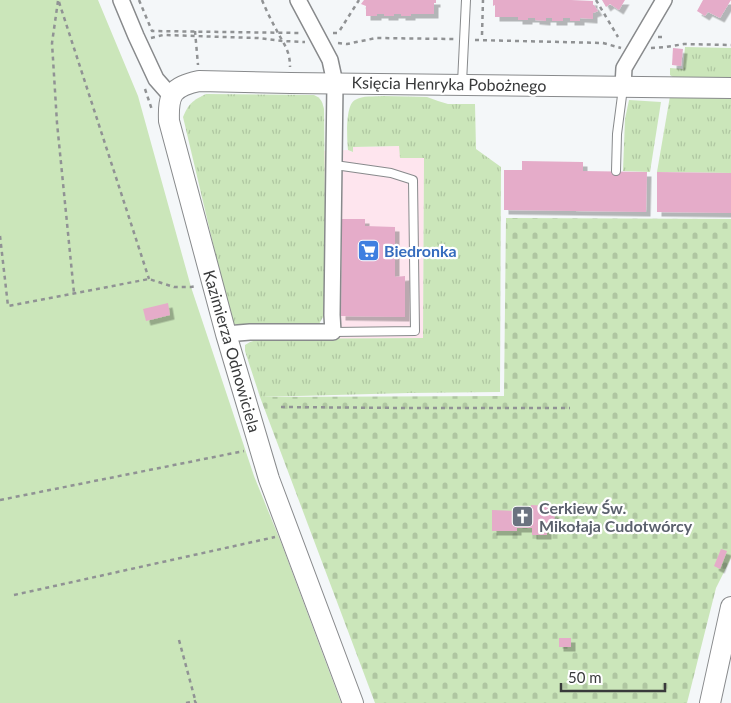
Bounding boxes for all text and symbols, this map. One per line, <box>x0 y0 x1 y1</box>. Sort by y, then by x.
street label: Księcia Henryka Pobożnego <box>351 72 547 95</box>
supermarket icon: Biedronka <box>356 239 380 263</box>
place label: Biedronka <box>384 241 457 260</box>
street label: Kazimierza Odnowiciela <box>200 268 265 434</box>
place label: Cerkiew Św. Mikołaja Cudotwórcy <box>539 498 693 535</box>
church icon: Cerkiew Św. Mikołaja Cudotwórcy <box>511 505 535 529</box>
scale bar <box>561 660 665 692</box>
text: 50 m <box>568 668 602 686</box>

